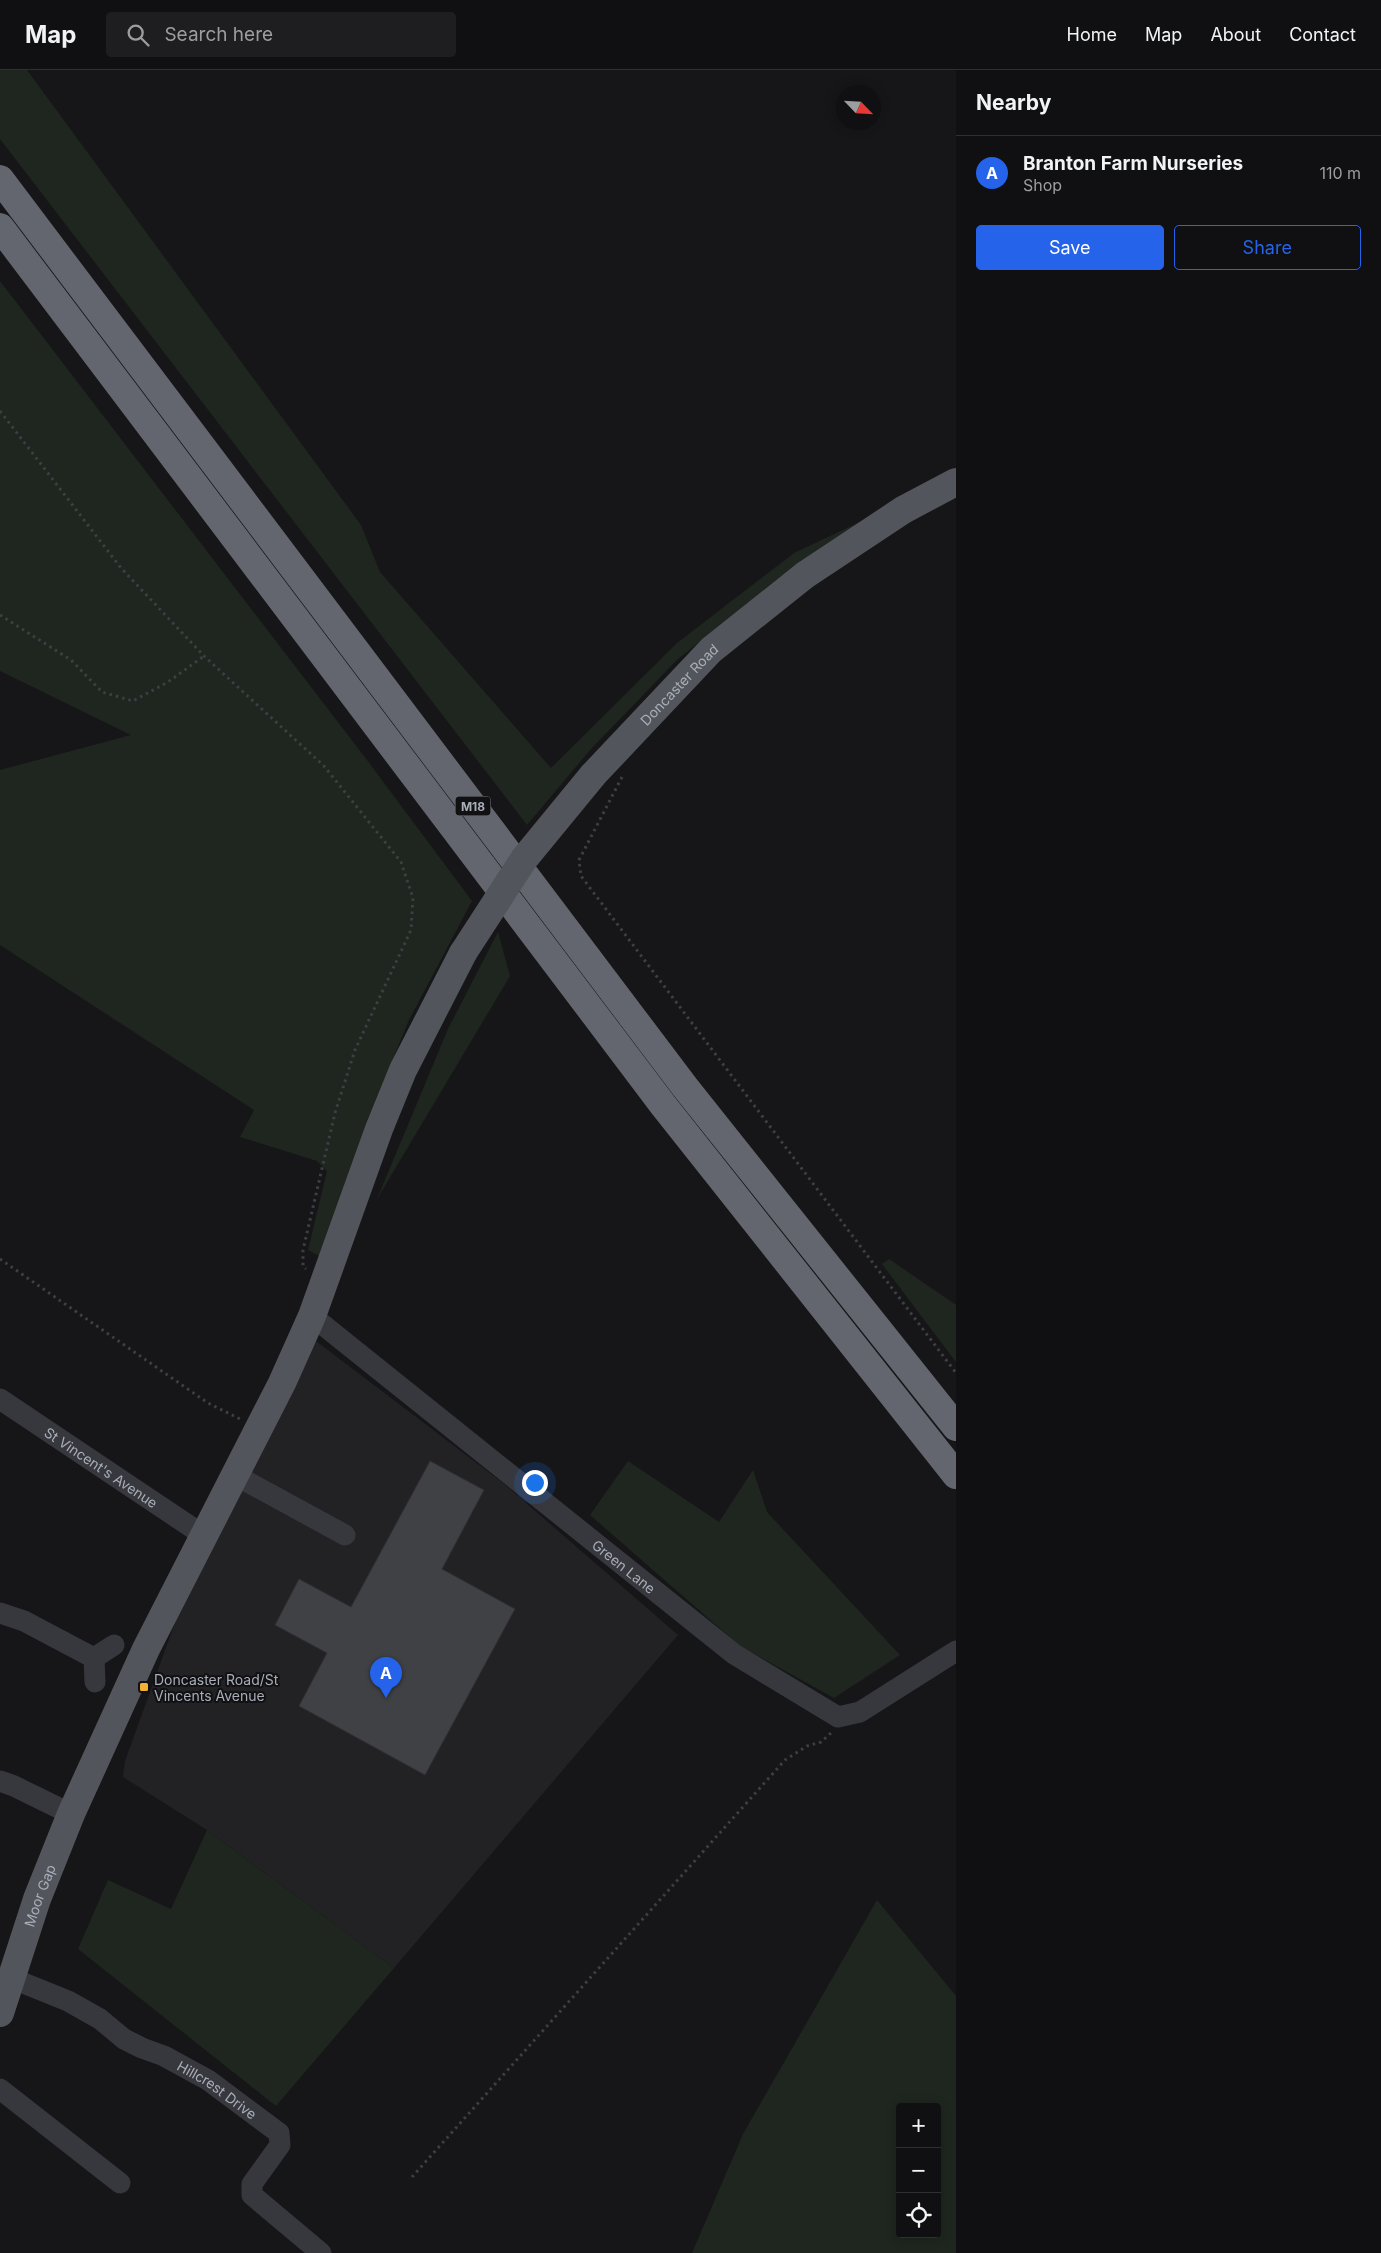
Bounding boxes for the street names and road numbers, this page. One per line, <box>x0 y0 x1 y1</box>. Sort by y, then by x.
street label: Doncaster Road <box>636 640 721 728</box>
road number: M18 <box>456 796 490 816</box>
street label: St Vincent's Avenue <box>42 1423 161 1511</box>
street label: Green Lane <box>589 1536 659 1597</box>
street label: Moor Gap <box>20 1862 59 1929</box>
street label: Hillcrest Drive <box>175 2057 261 2122</box>

